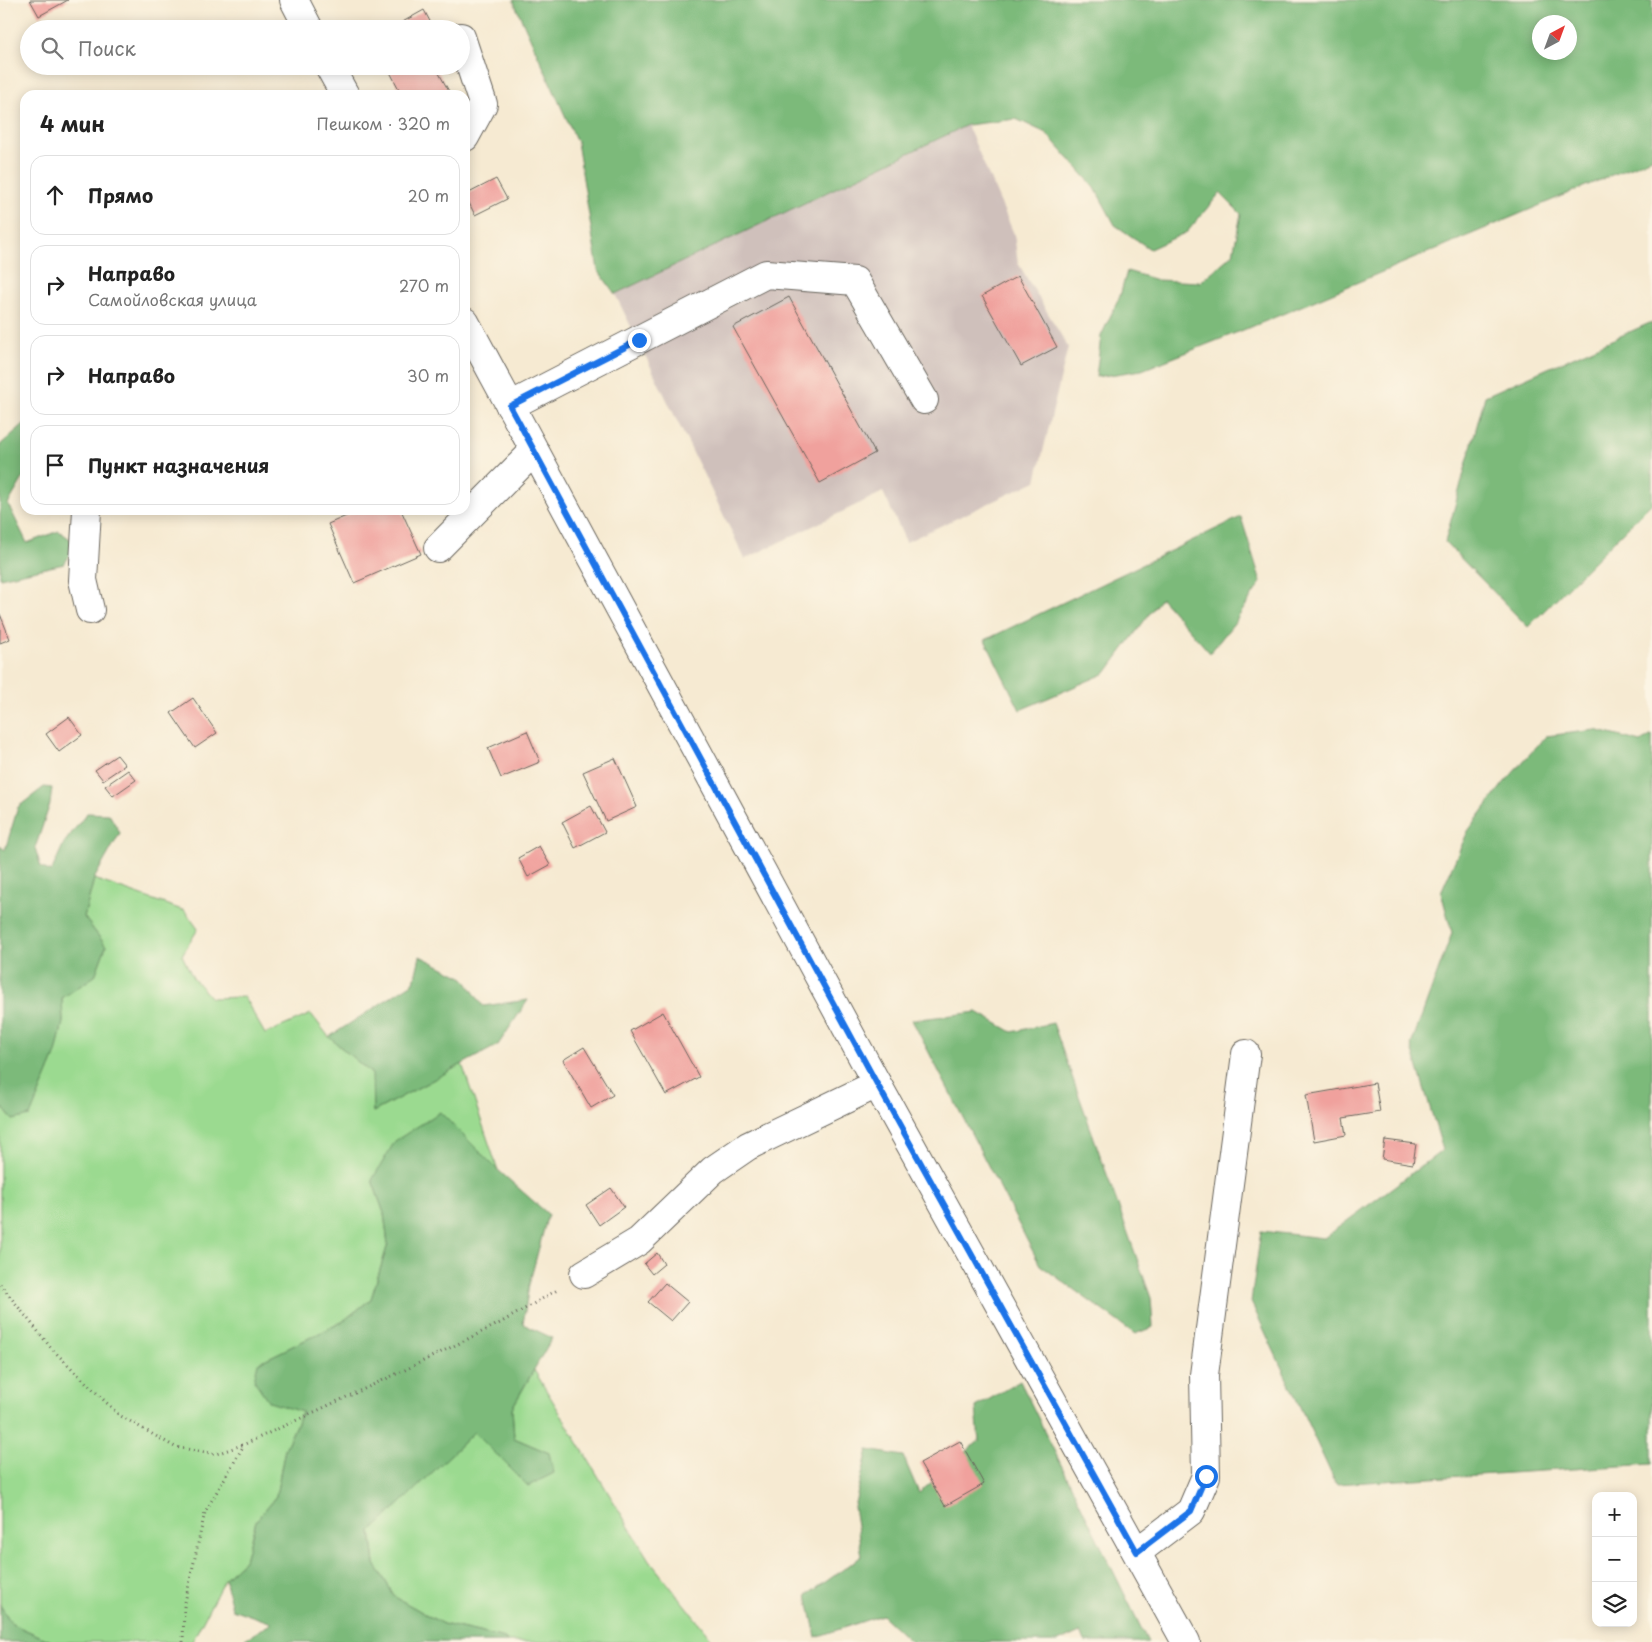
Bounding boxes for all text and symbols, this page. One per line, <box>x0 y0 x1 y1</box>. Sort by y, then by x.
north arrow <box>1532 15 1577 60</box>
search box <box>20 20 470 75</box>
icon: search <box>38 34 66 62</box>
text: Поиск <box>78 34 136 62</box>
text: 4 мин <box>40 107 105 139</box>
text: Пешком · 320 m <box>317 111 450 135</box>
icon: ahead <box>41 181 69 209</box>
text: Прямо <box>88 181 153 209</box>
text: 20 m <box>408 183 449 207</box>
text: Направо <box>88 259 175 287</box>
icon: right <box>41 271 69 299</box>
text: 270 m <box>399 273 449 297</box>
text: Самойловская улица <box>88 287 257 311</box>
route end <box>628 329 651 352</box>
icon: right <box>41 361 69 389</box>
text: Направо <box>88 361 175 389</box>
text: 30 m <box>407 363 449 387</box>
icon: arrive <box>41 451 69 479</box>
text: Пункт назначения <box>88 451 269 479</box>
route start <box>1195 1465 1218 1488</box>
map controls <box>1592 1492 1637 1627</box>
button: + <box>1592 1492 1637 1537</box>
button: − <box>1592 1537 1637 1582</box>
button: layers <box>1592 1582 1637 1627</box>

